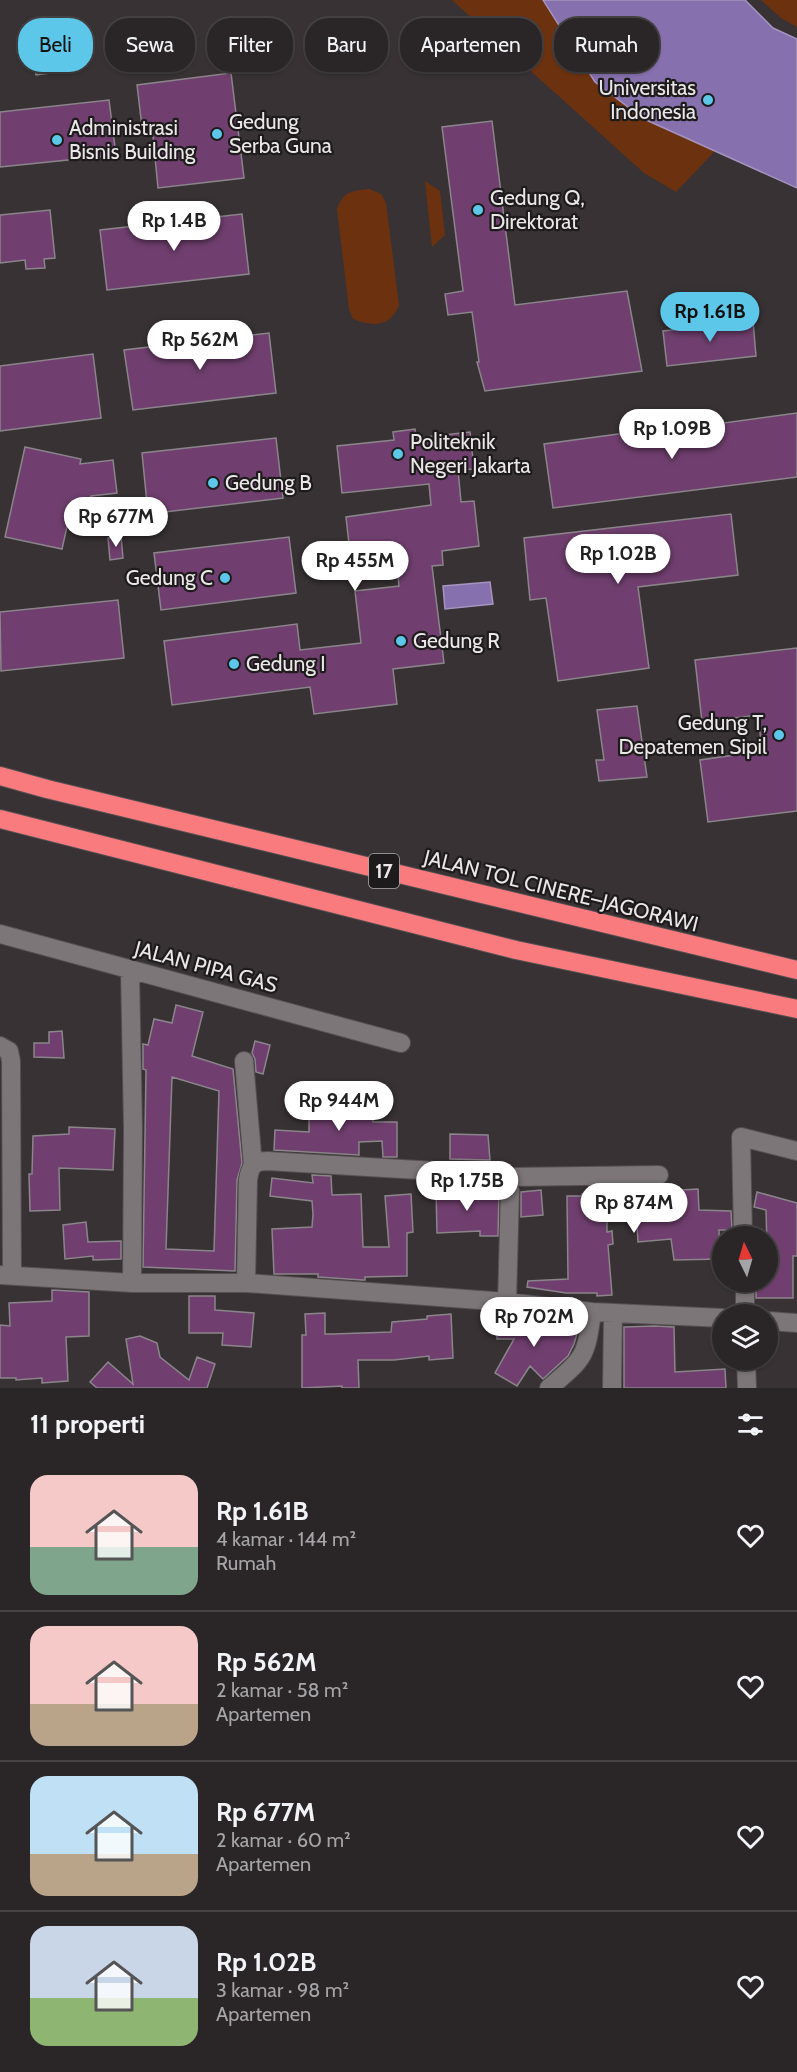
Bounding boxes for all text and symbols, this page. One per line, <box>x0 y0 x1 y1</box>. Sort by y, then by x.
chip: Beli <box>18 18 93 72</box>
chip: Sewa <box>105 18 195 72</box>
chip: Filter <box>207 18 293 72</box>
chip: Baru <box>305 18 388 72</box>
chip: Apartemen <box>400 18 542 72</box>
chip: Rumah <box>554 18 659 72</box>
place label: Universitas Indonesia <box>598 75 696 124</box>
marker: Universitas Indonesia <box>701 93 715 107</box>
place label: Gedung Serba Guna <box>229 109 332 158</box>
place label: Administrasi Bisnis Building <box>69 115 196 164</box>
marker: Gedung Serba Guna <box>210 127 224 141</box>
marker: Administrasi Bisnis Building <box>50 133 64 147</box>
place label: Gedung Q, Direktorat <box>490 185 585 234</box>
pin: Rp 1.4B <box>119 201 229 252</box>
marker: Gedung Q, Direktorat <box>471 203 485 217</box>
text: Rp 1.4B <box>141 208 207 232</box>
pin: Rp 1.61B <box>648 292 772 343</box>
text: Rp 1.61B <box>674 299 746 323</box>
pin: Rp 562M <box>145 320 255 371</box>
text: Rp 562M <box>161 327 239 351</box>
pin: Rp 1.09B <box>610 409 734 460</box>
text: Rp 1.09B <box>633 416 711 440</box>
place label: Politeknik Negeri Jakarta <box>410 429 531 478</box>
marker: Politeknik Negeri Jakarta <box>391 447 405 461</box>
place label: Gedung B <box>225 470 312 495</box>
marker: Gedung B <box>206 476 220 490</box>
pin: Rp 677M <box>61 497 171 548</box>
text: Rp 677M <box>78 504 154 528</box>
pin: Rp 1.02B <box>556 534 680 585</box>
pin: Rp 455M <box>300 541 410 592</box>
text: Rp 1.02B <box>579 541 657 565</box>
text: Rp 455M <box>316 548 394 572</box>
place label: Gedung C <box>126 565 213 590</box>
marker: Gedung C <box>218 571 232 585</box>
place label: Gedung R <box>413 628 500 653</box>
marker: Gedung R <box>394 634 408 648</box>
place label: Gedung I <box>246 651 326 676</box>
marker: Gedung I <box>227 657 241 671</box>
place label: Gedung T, Depatemen Sipil <box>618 710 767 759</box>
marker: Gedung T, Depatemen Sipil <box>772 728 786 742</box>
street label: JALAN TOL CINERE–JAGORAWI <box>420 844 701 937</box>
road number: 17 <box>369 854 399 888</box>
street label: JALAN PIPA GAS <box>131 935 280 998</box>
pin: Rp 944M <box>284 1081 394 1132</box>
text: Rp 944M <box>298 1088 380 1112</box>
pin: Rp 1.75B <box>405 1161 529 1212</box>
text: Rp 1.75B <box>430 1168 504 1192</box>
pin: Rp 874M <box>579 1183 689 1234</box>
text: Rp 874M <box>595 1190 674 1214</box>
north arrow <box>712 1226 778 1292</box>
map controls <box>712 1226 778 1370</box>
pin: Rp 702M <box>479 1297 589 1348</box>
text: Rp 702M <box>494 1304 574 1328</box>
button: layers <box>712 1304 778 1370</box>
text: 11 properti <box>30 1408 145 1440</box>
icon: filters <box>734 1408 767 1441</box>
text: Rp 1.61B <box>216 1495 309 1527</box>
icon: home <box>78 1499 150 1571</box>
icon: heart <box>734 1519 767 1552</box>
text: 4 kamar · 144 m² <box>216 1527 356 1551</box>
text: Rumah <box>216 1551 276 1575</box>
text: Rp 562M <box>216 1646 317 1678</box>
icon: home <box>78 1650 150 1722</box>
icon: heart <box>734 1670 767 1703</box>
text: 2 kamar · 58 m² <box>216 1678 348 1702</box>
text: Apartemen <box>216 1702 311 1726</box>
text: Rp 677M <box>216 1796 315 1828</box>
icon: home <box>78 1800 150 1872</box>
icon: heart <box>734 1820 767 1853</box>
text: 2 kamar · 60 m² <box>216 1828 351 1852</box>
text: Apartemen <box>216 1852 311 1876</box>
text: Rp 1.02B <box>216 1946 316 1978</box>
icon: home <box>78 1950 150 2022</box>
icon: heart <box>734 1970 767 2003</box>
text: 3 kamar · 98 m² <box>216 1978 349 2002</box>
text: Apartemen <box>216 2002 311 2026</box>

